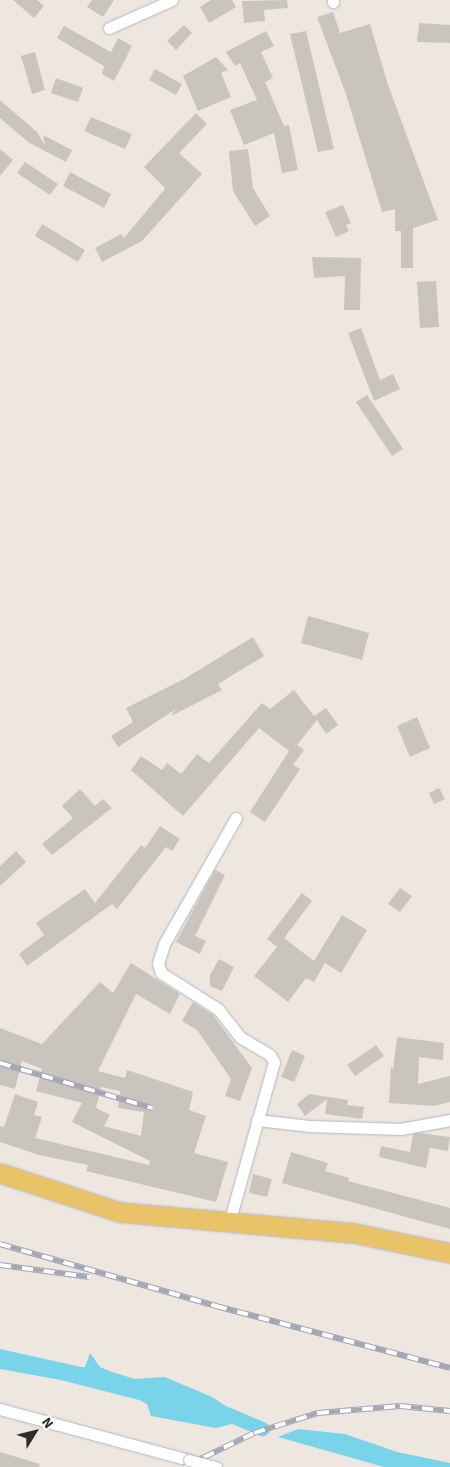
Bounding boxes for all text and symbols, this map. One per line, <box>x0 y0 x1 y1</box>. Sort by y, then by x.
north arrow <box>10 1407 60 1457</box>
text: N <box>36 1414 58 1433</box>

